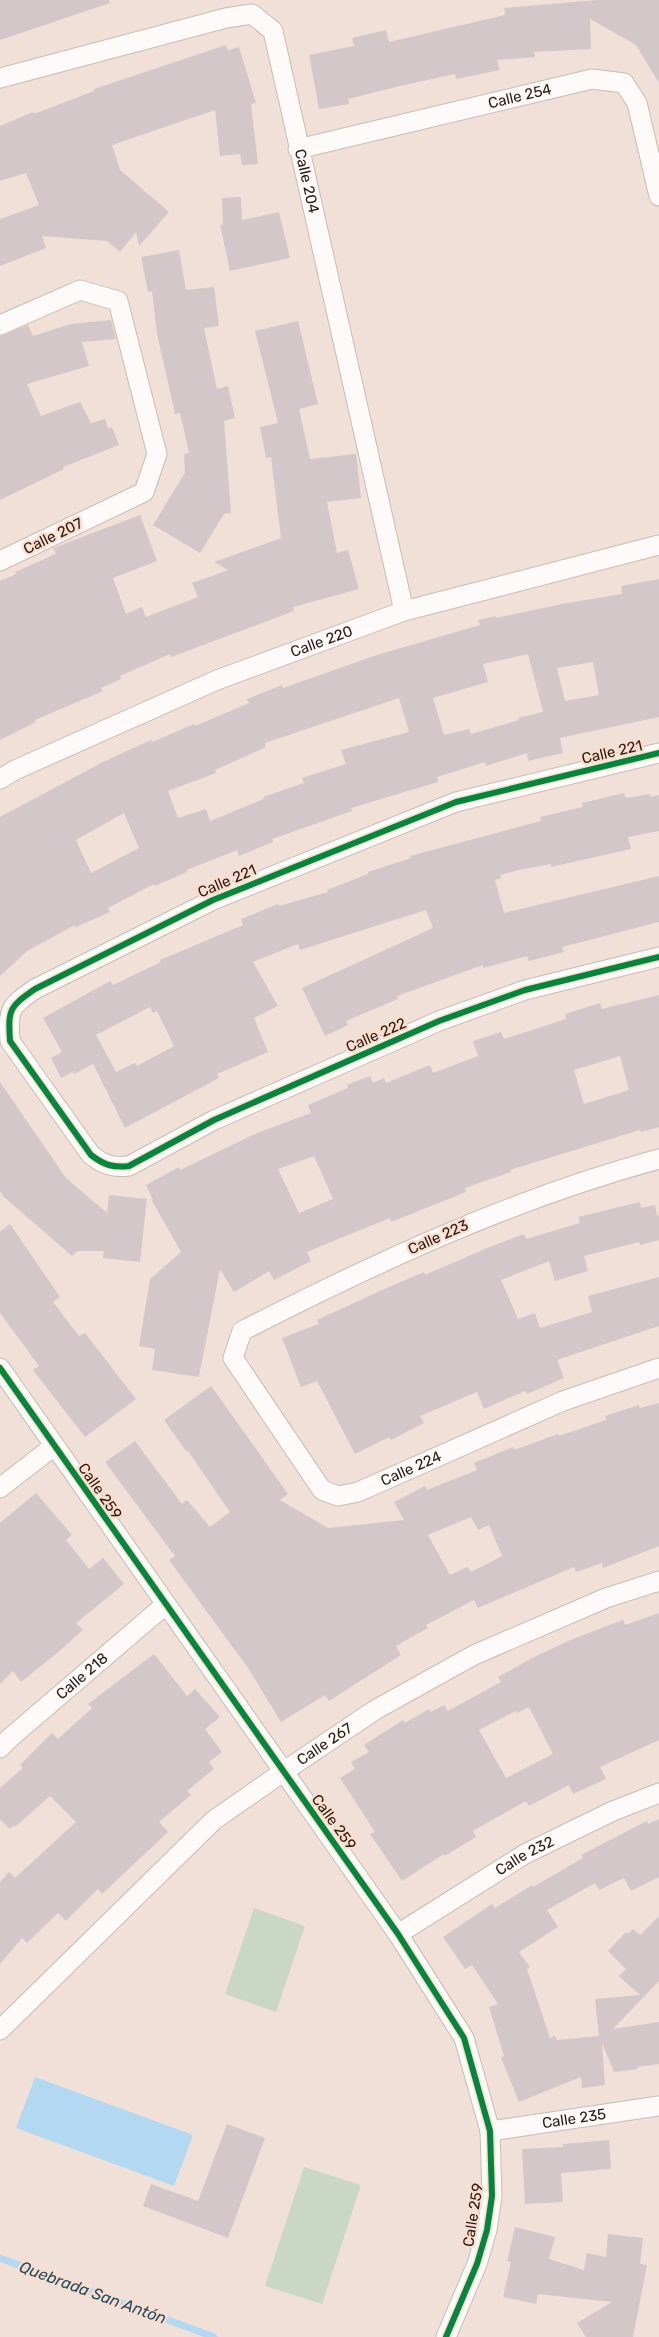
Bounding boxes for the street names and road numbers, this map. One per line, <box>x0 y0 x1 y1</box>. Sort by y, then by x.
street label: Calle 254 <box>486 80 553 112</box>
street label: Calle 204 <box>291 147 323 215</box>
street label: Calle 207 <box>20 514 86 558</box>
street label: Calle 220 <box>288 622 355 661</box>
street label: Calle 221 <box>580 736 644 768</box>
street label: Calle 221 <box>195 861 259 901</box>
street label: Calle 222 <box>343 1014 409 1056</box>
street label: Calle 223 <box>405 1216 471 1258</box>
street label: Calle 224 <box>378 1447 444 1490</box>
street label: Calle 259 <box>74 1460 126 1523</box>
street label: Calle 218 <box>52 1649 112 1703</box>
street label: Calle 267 <box>293 1719 356 1769</box>
street label: Calle 259 <box>308 1791 360 1853</box>
street label: Calle 232 <box>492 1832 557 1879</box>
street label: Calle 235 <box>541 2105 607 2132</box>
street label: Calle 259 <box>459 2182 487 2248</box>

